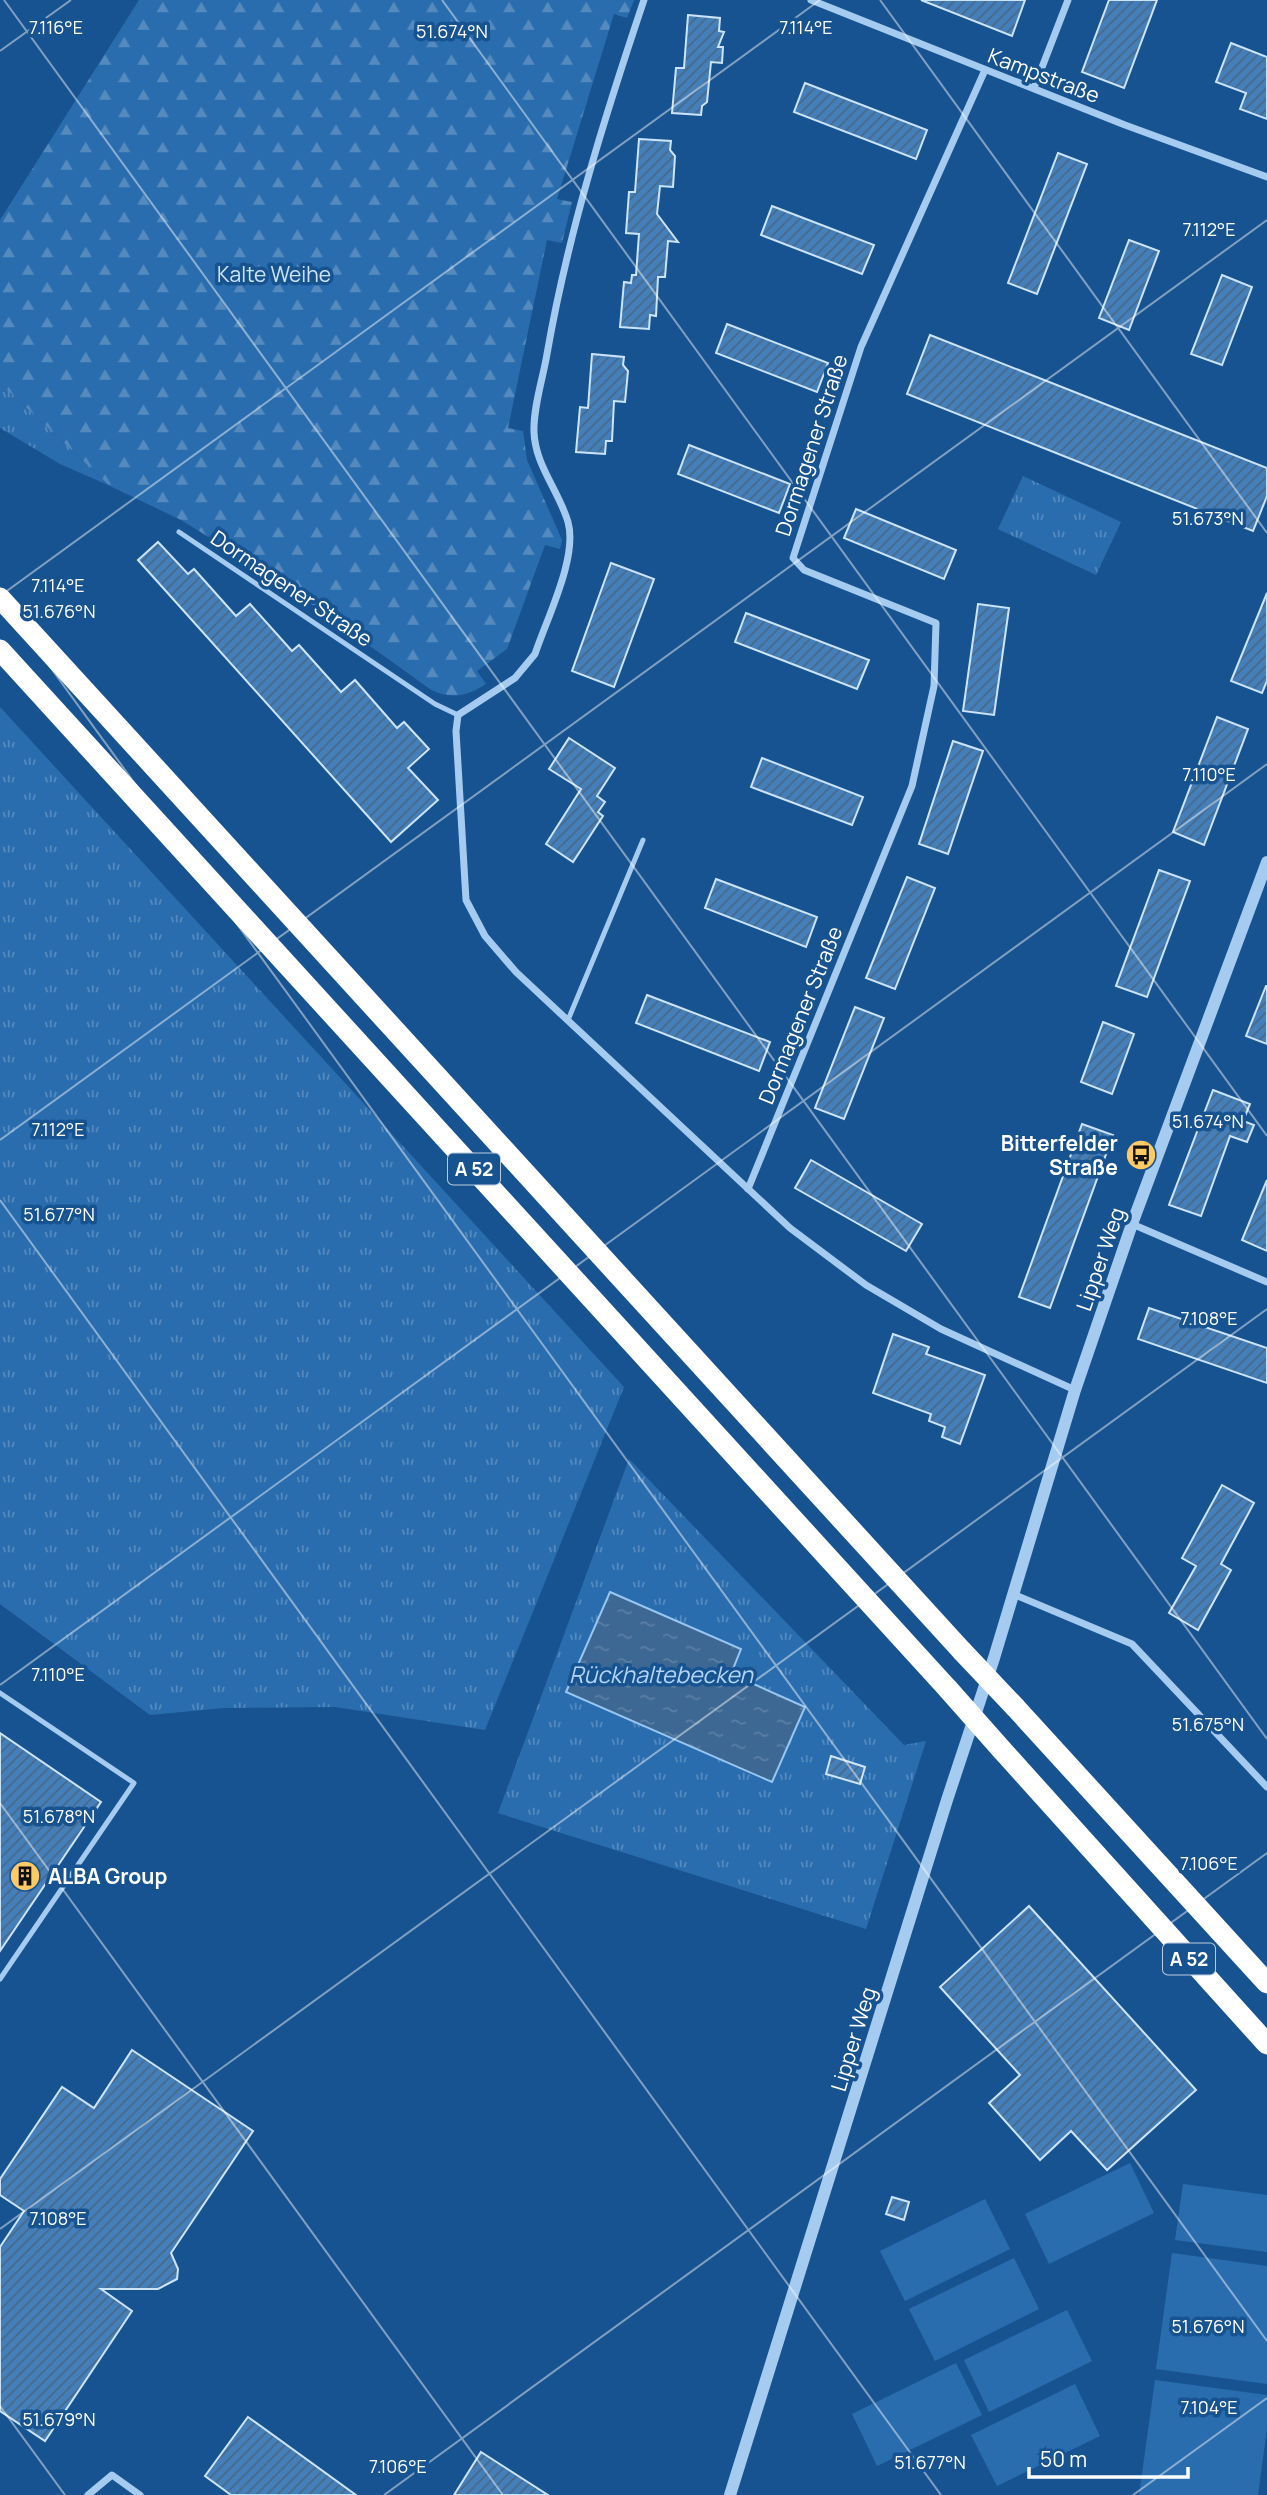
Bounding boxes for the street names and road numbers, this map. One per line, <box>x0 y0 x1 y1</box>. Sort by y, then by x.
street label: Kampstraße <box>984 41 1104 109</box>
street label: Dormagener Straße <box>768 351 854 539</box>
street label: Dormagener Straße <box>206 523 378 653</box>
street label: Dormagener Straße <box>752 922 848 1108</box>
road number: A 52 <box>448 1154 500 1184</box>
street label: Lipper Weg <box>1069 1204 1131 1314</box>
road number: A 52 <box>1163 1943 1215 1974</box>
street label: Lipper Weg <box>824 1983 882 2095</box>

